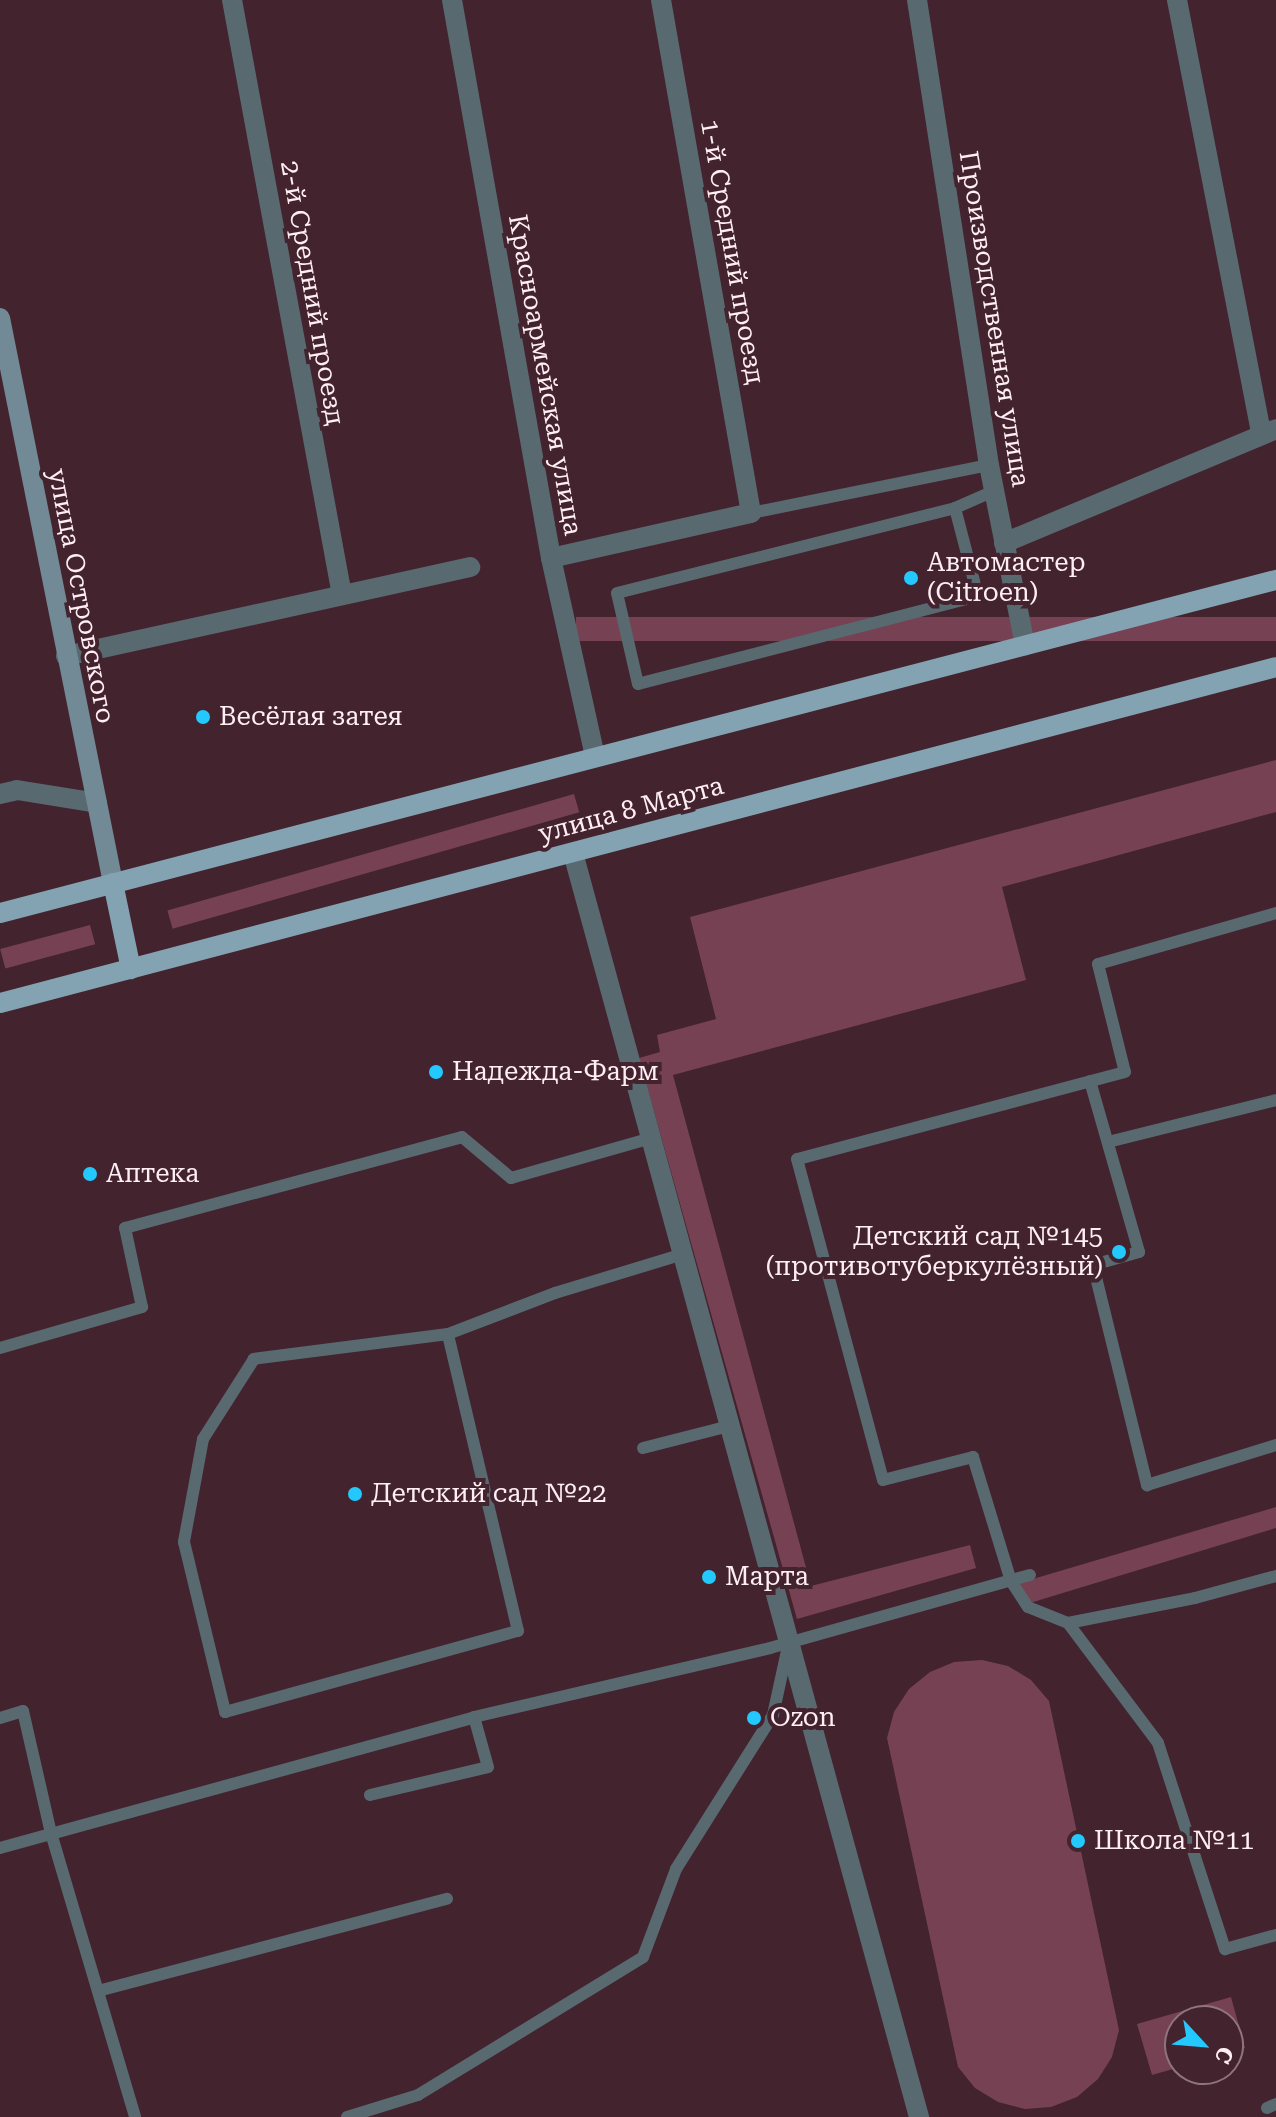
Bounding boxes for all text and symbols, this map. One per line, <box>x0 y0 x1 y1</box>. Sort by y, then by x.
street label: 1-й Средний проезд <box>693 117 771 387</box>
street label: Производственная улица <box>952 149 1036 489</box>
street label: 2-й Средний проезд <box>273 158 351 428</box>
street label: Красноармейская улица <box>501 212 589 538</box>
street label: улица Островского <box>41 466 121 726</box>
place label: Автомастер (Citroen) <box>927 547 1086 608</box>
marker: Автомастер (Citroen) <box>902 569 920 587</box>
place label: Весёлая затея <box>219 701 403 733</box>
marker: Весёлая затея <box>194 708 212 726</box>
street label: улица 8 Марта <box>535 770 727 850</box>
place label: Надежда-Фарм <box>452 1056 659 1088</box>
marker: Надежда-Фарм <box>427 1063 445 1081</box>
place label: Аптека <box>106 1158 199 1190</box>
marker: Аптека <box>81 1165 99 1183</box>
place label: Детский сад №145 (противотуберкулёзный) <box>766 1221 1103 1282</box>
marker: Детский сад №145 (противотуберкулёзный) <box>1110 1243 1128 1261</box>
place label: Детский сад №22 <box>371 1478 606 1510</box>
marker: Детский сад №22 <box>346 1485 364 1503</box>
place label: Марта <box>725 1561 809 1593</box>
marker: Марта <box>700 1568 718 1586</box>
place label: Ozon <box>770 1702 836 1734</box>
marker: Ozon <box>745 1709 763 1727</box>
place label: Школа №11 <box>1094 1825 1254 1857</box>
marker: Школа №11 <box>1069 1832 1087 1850</box>
north arrow <box>1164 2005 1244 2085</box>
text: С <box>1210 2042 1239 2067</box>

